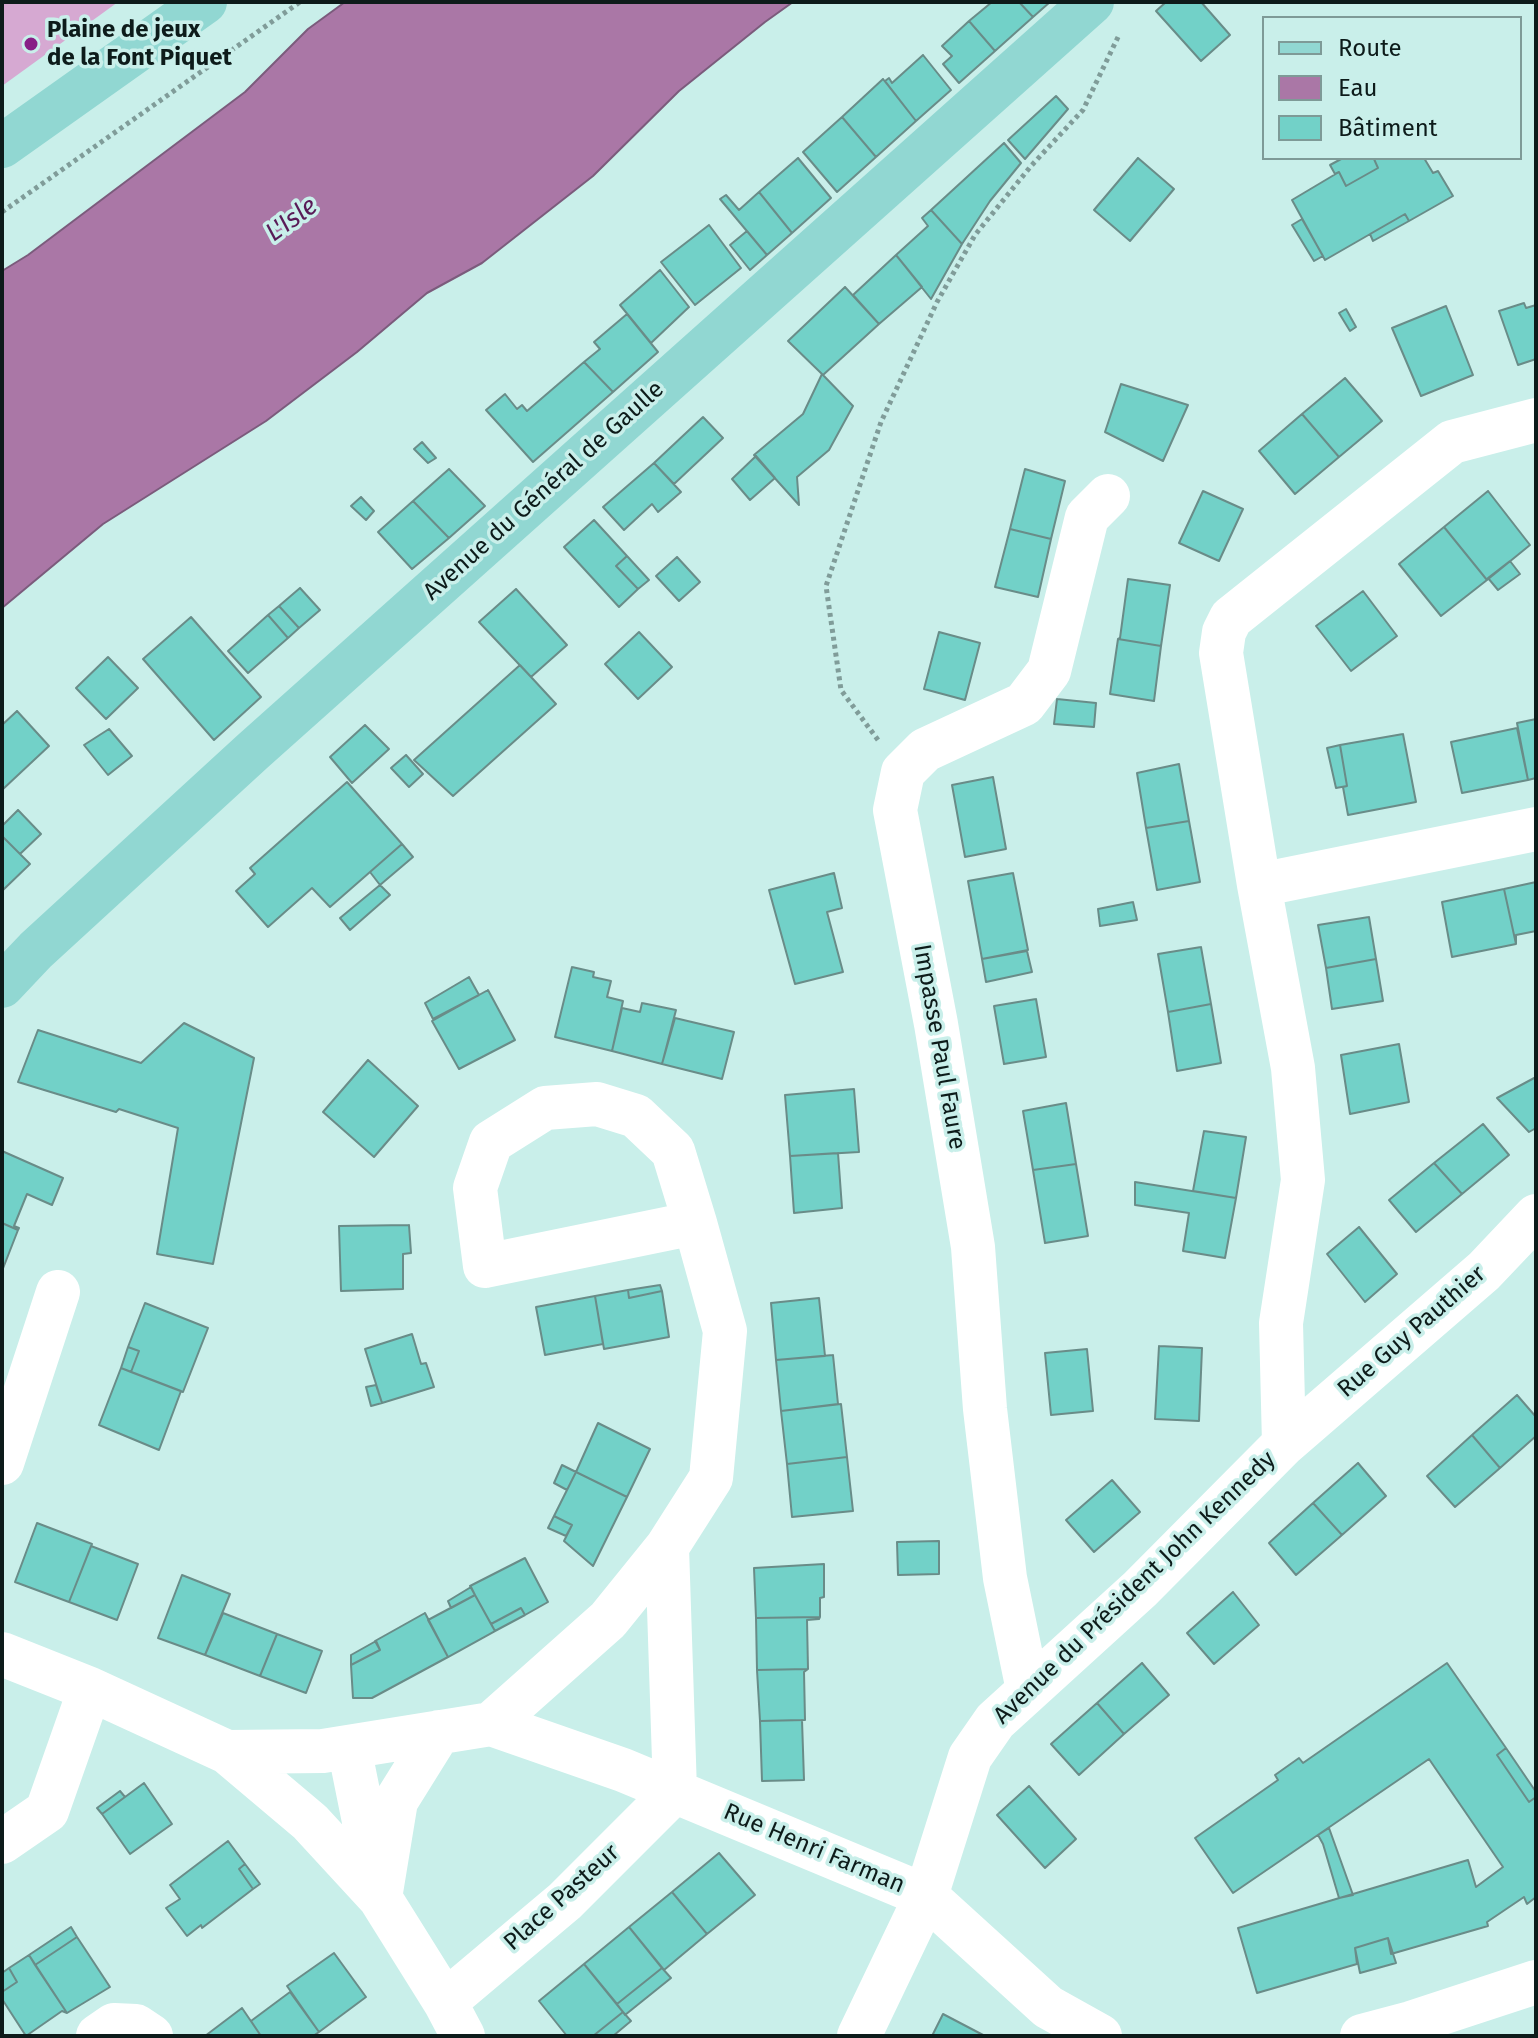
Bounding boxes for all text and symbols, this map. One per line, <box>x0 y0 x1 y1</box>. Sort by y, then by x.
place label: Plaine de jeux de la Font Piquet <box>47 16 232 72</box>
legend <box>1262 16 1522 160</box>
text: Route <box>1338 34 1402 62</box>
marker: Plaine de jeux de la Font Piquet <box>22 35 40 53</box>
text: Eau <box>1338 74 1378 102</box>
text: Bâtiment <box>1338 114 1437 142</box>
water label: L'Isle <box>260 191 324 249</box>
street label: Avenue du Général de Gaulle <box>418 375 670 607</box>
street label: Impasse Paul Faure <box>907 942 971 1152</box>
street label: Rue Guy Pauthier <box>1332 1260 1492 1404</box>
street label: Avenue du Président John Kennedy <box>988 1446 1282 1730</box>
street label: Rue Henri Farman <box>719 1798 909 1900</box>
street label: Place Pasteur <box>498 1839 626 1957</box>

